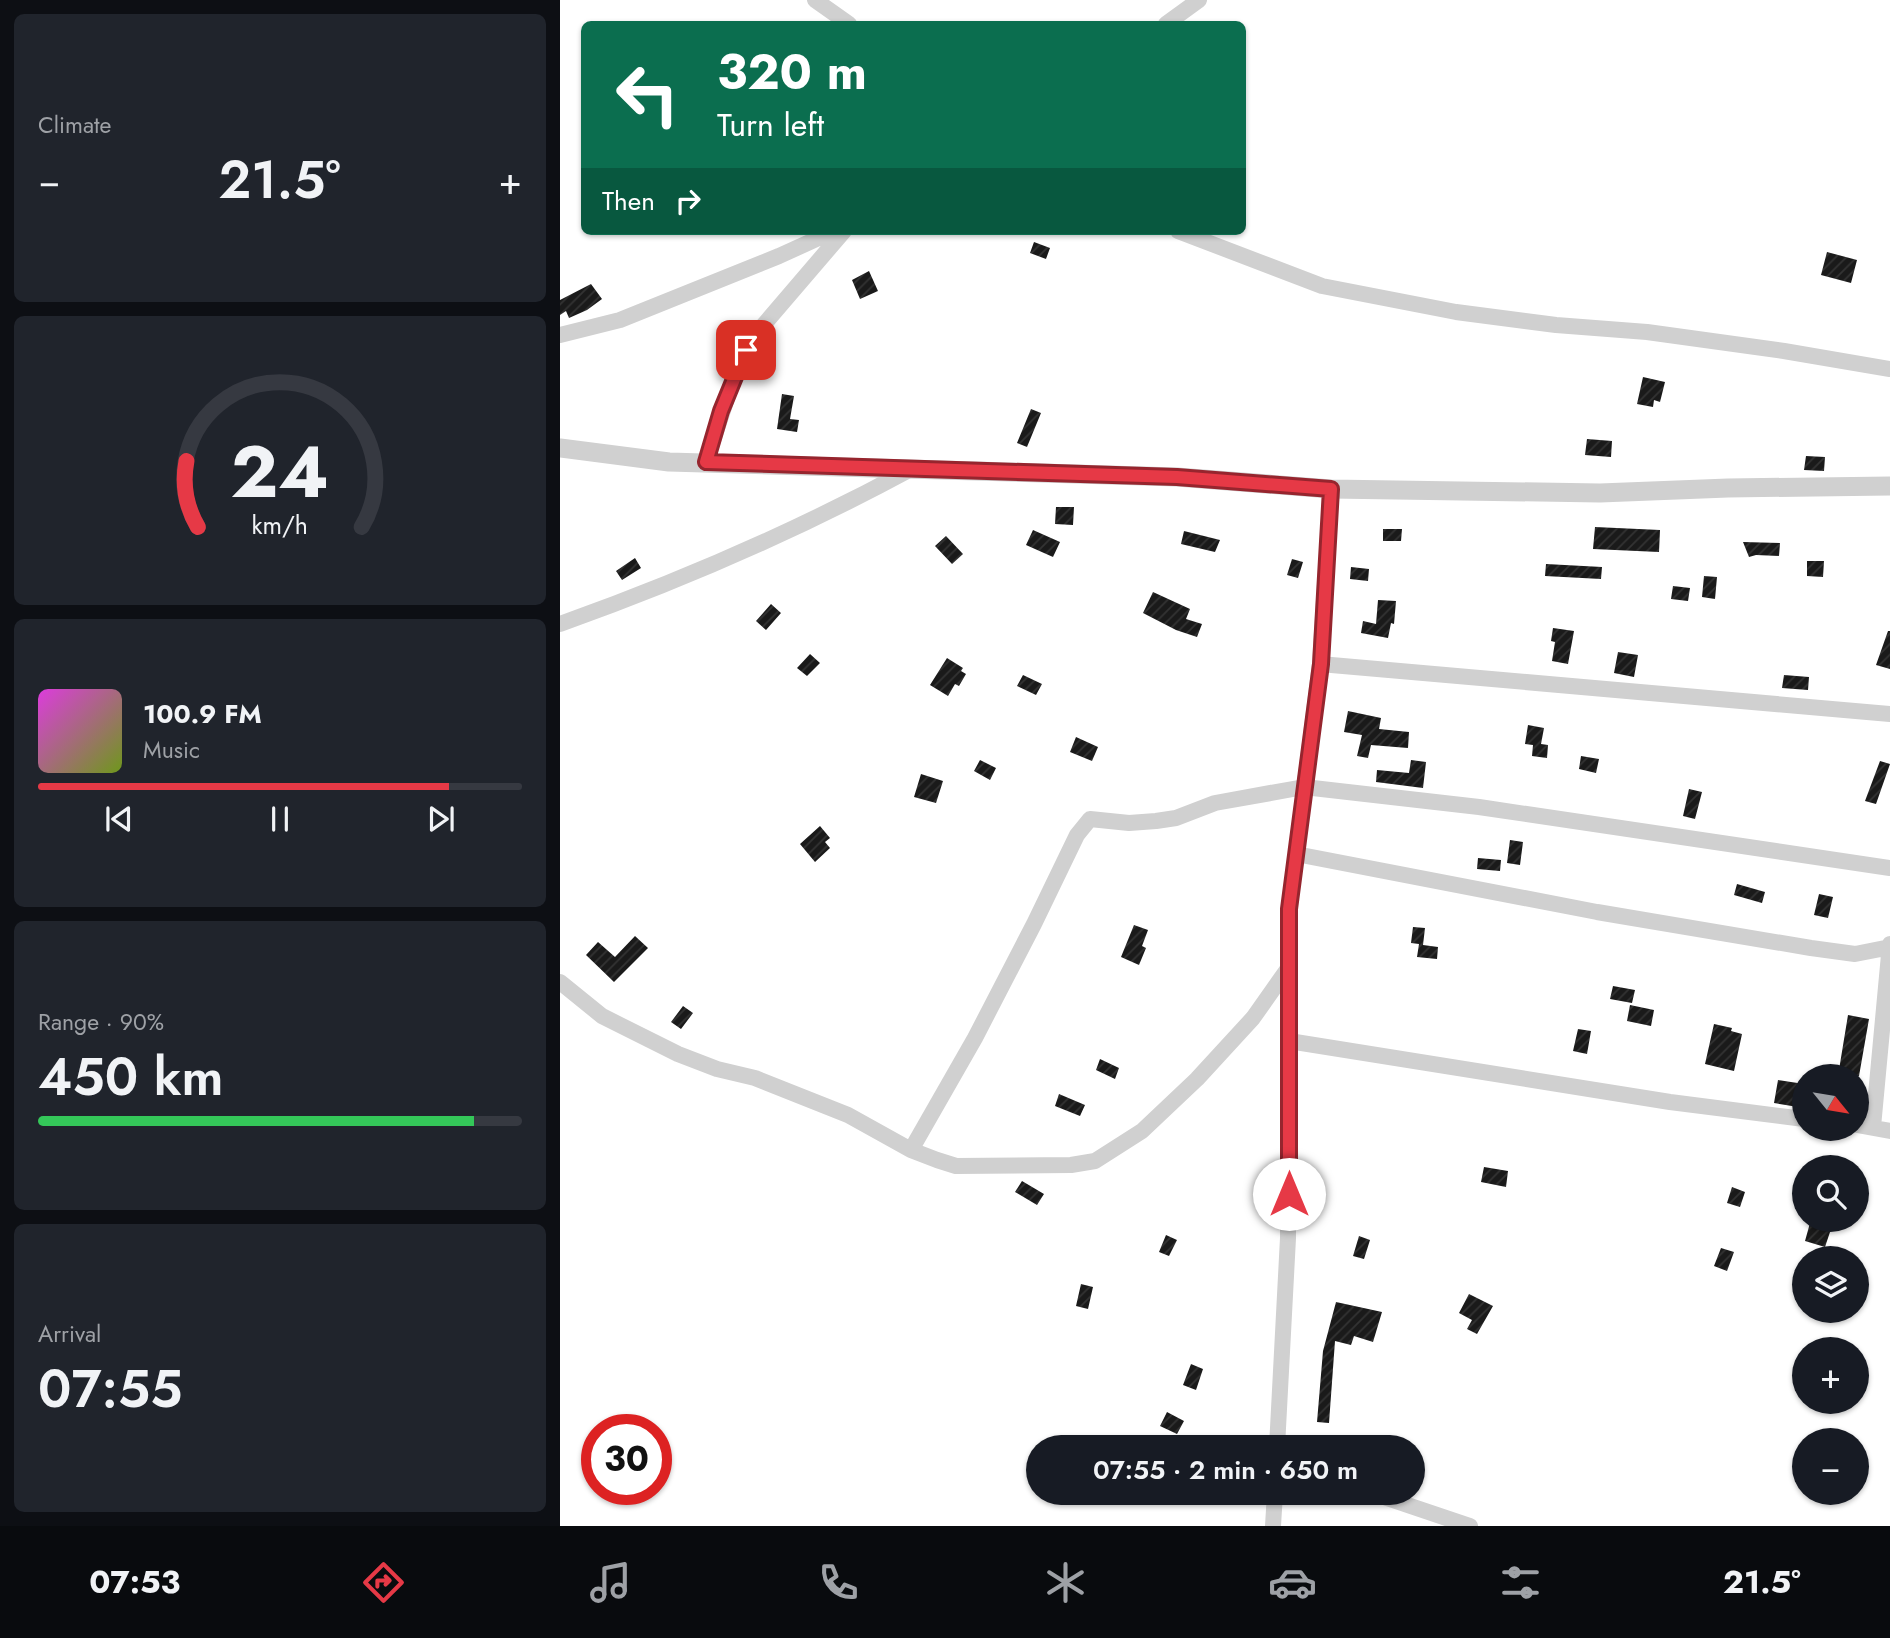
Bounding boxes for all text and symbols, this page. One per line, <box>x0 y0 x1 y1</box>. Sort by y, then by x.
text: 320 m <box>717 37 867 107</box>
icon: left <box>602 49 693 140</box>
text: Turn left <box>717 102 824 148</box>
text: Climate <box>38 108 111 142</box>
text: 21.5° <box>219 142 341 218</box>
text: − <box>38 153 60 208</box>
text: + <box>499 153 522 208</box>
text: Then <box>602 182 655 220</box>
icon: right <box>669 182 707 220</box>
pin <box>716 320 776 380</box>
icon: arrive <box>727 331 765 369</box>
text: 24 <box>231 419 329 524</box>
text: km/h <box>252 506 308 542</box>
text: 100.9 FM <box>143 695 262 733</box>
text: Music <box>143 733 200 767</box>
icon: previous <box>100 800 138 838</box>
icon: pause <box>261 800 299 838</box>
icon: next <box>422 800 460 838</box>
text: Range · 90% <box>38 1005 164 1039</box>
text: 450 km <box>38 1039 223 1115</box>
north arrow <box>1792 1064 1869 1141</box>
map controls <box>1792 1064 1869 1505</box>
button: search <box>1792 1155 1869 1232</box>
position arrow <box>1252 1157 1326 1231</box>
button: layers <box>1792 1246 1869 1323</box>
text: Arrival <box>38 1317 101 1351</box>
button: + <box>1792 1337 1869 1414</box>
text: 07:55 <box>38 1351 182 1427</box>
speed limit sign: 30 <box>581 1414 672 1505</box>
button: − <box>1792 1428 1869 1505</box>
text: 07:55 · 2 min · 650 m <box>1093 1451 1358 1489</box>
icon: directions <box>359 1558 408 1607</box>
icon: music <box>586 1558 635 1607</box>
icon: phone <box>814 1558 863 1607</box>
icon: climate <box>1041 1558 1090 1607</box>
icon: car <box>1268 1558 1317 1607</box>
icon: filters <box>1496 1558 1545 1607</box>
text: 07:53 <box>89 1559 180 1605</box>
text: 21.5° <box>1723 1559 1801 1605</box>

